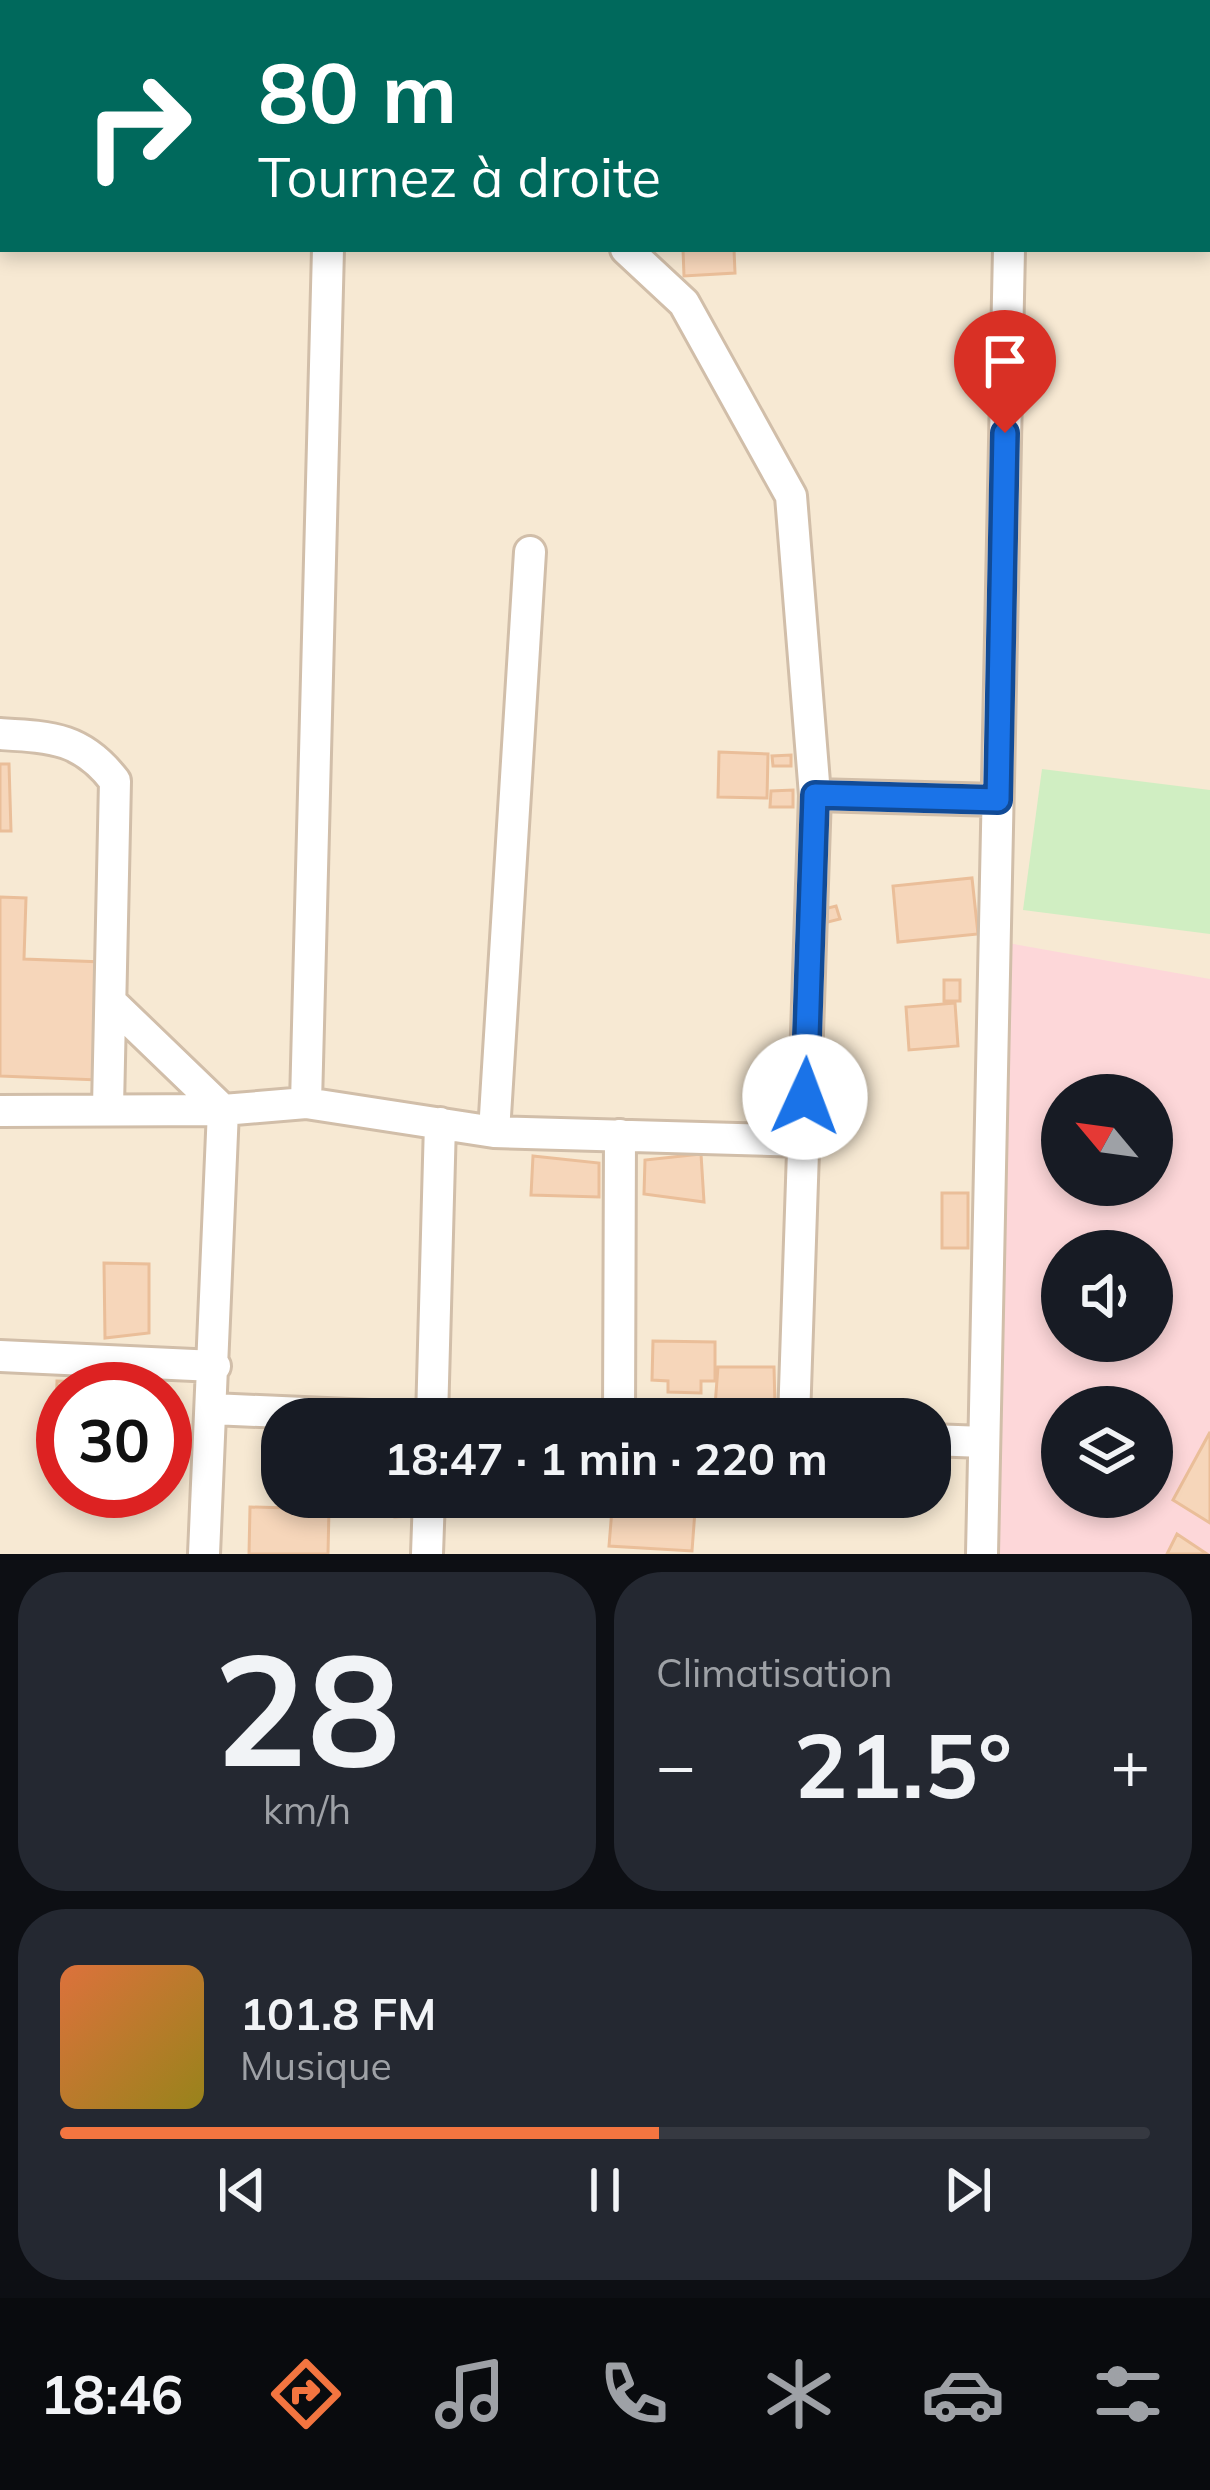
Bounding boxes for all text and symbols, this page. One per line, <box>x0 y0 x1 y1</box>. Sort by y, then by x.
text: 80 m <box>258 39 457 144</box>
icon: right <box>60 48 216 204</box>
text: Tournez à droite <box>258 143 661 211</box>
pin <box>954 310 1056 433</box>
icon: arrive <box>972 328 1038 394</box>
position arrow <box>742 1034 868 1160</box>
north arrow <box>1041 1074 1173 1206</box>
map controls <box>1041 1074 1173 1518</box>
button: sound <box>1041 1230 1173 1362</box>
speed limit sign: 30 <box>36 1362 192 1518</box>
button: layers <box>1041 1386 1173 1518</box>
text: 18:47 · 1 min · 220 m <box>384 1430 828 1486</box>
text: 28 <box>213 1609 401 1805</box>
text: Climatisation <box>656 1648 893 1697</box>
text: 21.5° <box>794 1708 1012 1821</box>
text: − <box>656 1723 696 1806</box>
text: + <box>1110 1723 1150 1806</box>
text: km/h <box>263 1785 351 1834</box>
text: 101.8 FM <box>240 1985 436 2041</box>
text: Musique <box>240 2041 392 2090</box>
icon: previous <box>209 2157 275 2223</box>
icon: pause <box>572 2157 638 2223</box>
icon: next <box>935 2157 1001 2223</box>
icon: directions <box>264 2352 348 2436</box>
icon: music <box>428 2352 512 2436</box>
icon: phone <box>592 2352 676 2436</box>
icon: climate <box>757 2352 841 2436</box>
icon: car <box>921 2352 1005 2436</box>
icon: filters <box>1086 2352 1170 2436</box>
text: 18:46 <box>40 2360 183 2428</box>

